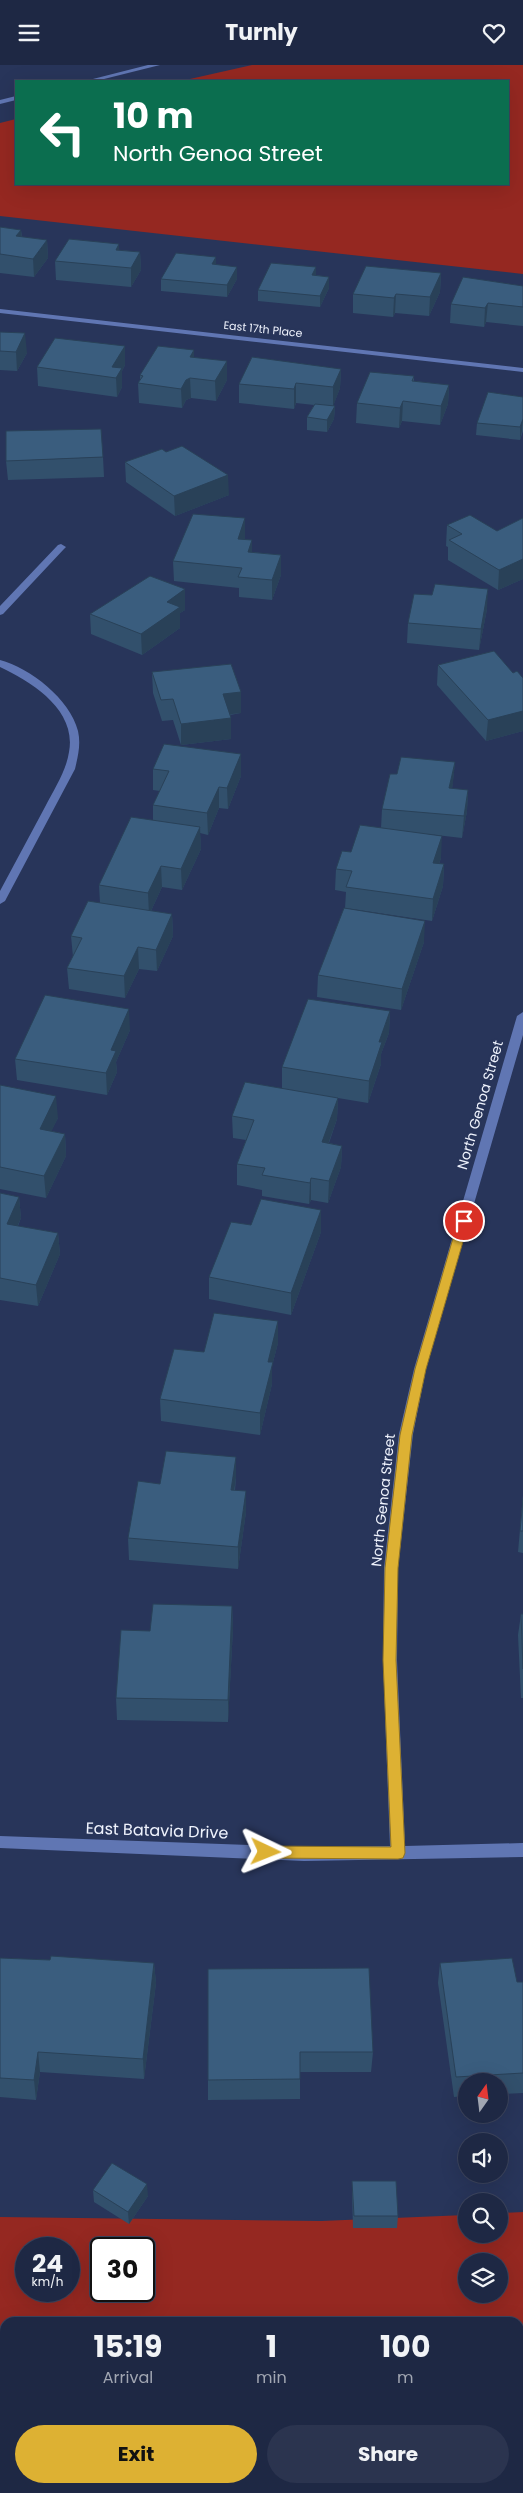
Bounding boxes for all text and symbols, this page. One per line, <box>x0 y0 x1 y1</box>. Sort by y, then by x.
text: Turnly <box>225 17 298 48</box>
icon: menu <box>15 19 43 47</box>
icon: heart <box>480 19 508 47</box>
text: 10 m <box>113 91 193 140</box>
icon: left <box>30 100 95 165</box>
text: North Genoa Street <box>113 138 323 169</box>
street label: East 17th Place <box>223 317 303 341</box>
street label: North Genoa Street <box>452 1038 508 1172</box>
pin <box>443 1200 485 1242</box>
icon: arrive <box>450 1207 478 1235</box>
street label: North Genoa Street <box>366 1433 400 1567</box>
street label: East Batavia Drive <box>85 1817 229 1844</box>
position arrow <box>239 1825 291 1877</box>
north arrow <box>458 2073 508 2123</box>
map controls <box>458 2073 508 2303</box>
button: sound <box>458 2133 508 2183</box>
button: search <box>458 2193 508 2243</box>
speed limit sign: 30 <box>90 2237 155 2302</box>
text: 24 <box>32 2246 63 2281</box>
button: layers <box>458 2253 508 2303</box>
text: km/h <box>32 2273 63 2290</box>
text: 15:19 <box>93 2325 163 2368</box>
text: 1 <box>266 2325 277 2368</box>
text: 100 <box>380 2325 431 2368</box>
text: Arrival <box>103 2366 153 2389</box>
text: min <box>256 2366 287 2389</box>
text: m <box>397 2366 414 2389</box>
button: Exit <box>15 2425 257 2483</box>
button: Share <box>267 2425 509 2483</box>

